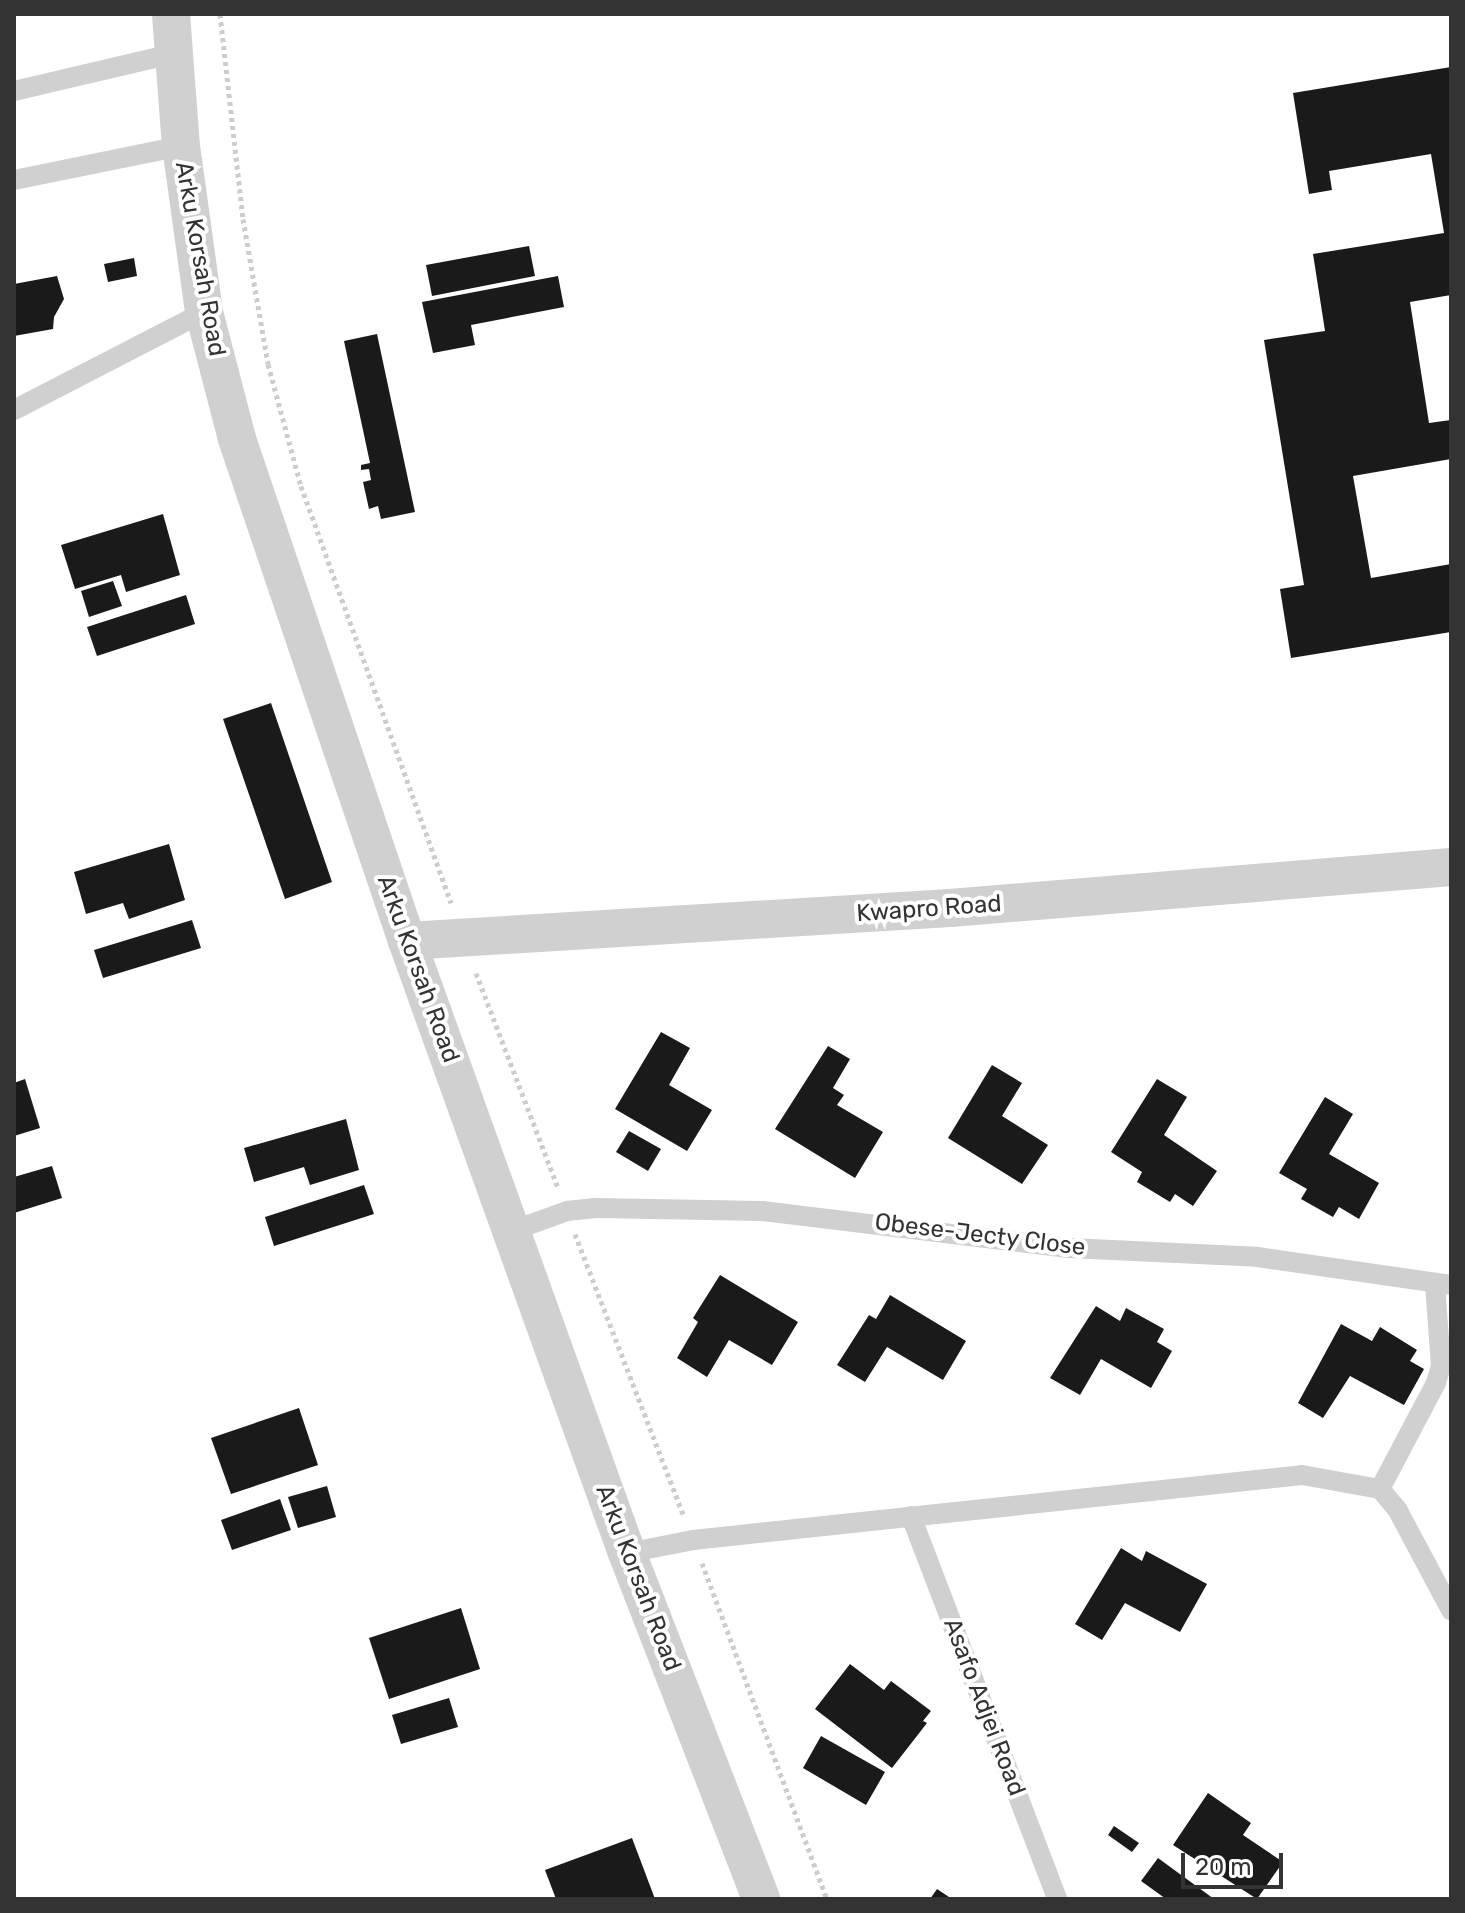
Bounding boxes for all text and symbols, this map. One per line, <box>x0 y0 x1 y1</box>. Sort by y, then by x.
street label: Arku Korsah Road <box>169 159 231 359</box>
street label: Arku Korsah Road <box>371 871 465 1067</box>
street label: Kwapro Road <box>856 890 1002 928</box>
street label: Obese-Jecty Close <box>873 1208 1087 1262</box>
street label: Arku Korsah Road <box>589 1481 687 1675</box>
street label: Asafo Adjei Road <box>937 1614 1031 1800</box>
scale bar <box>1185 1837 1287 1887</box>
text: 20 m <box>1195 1853 1252 1881</box>

